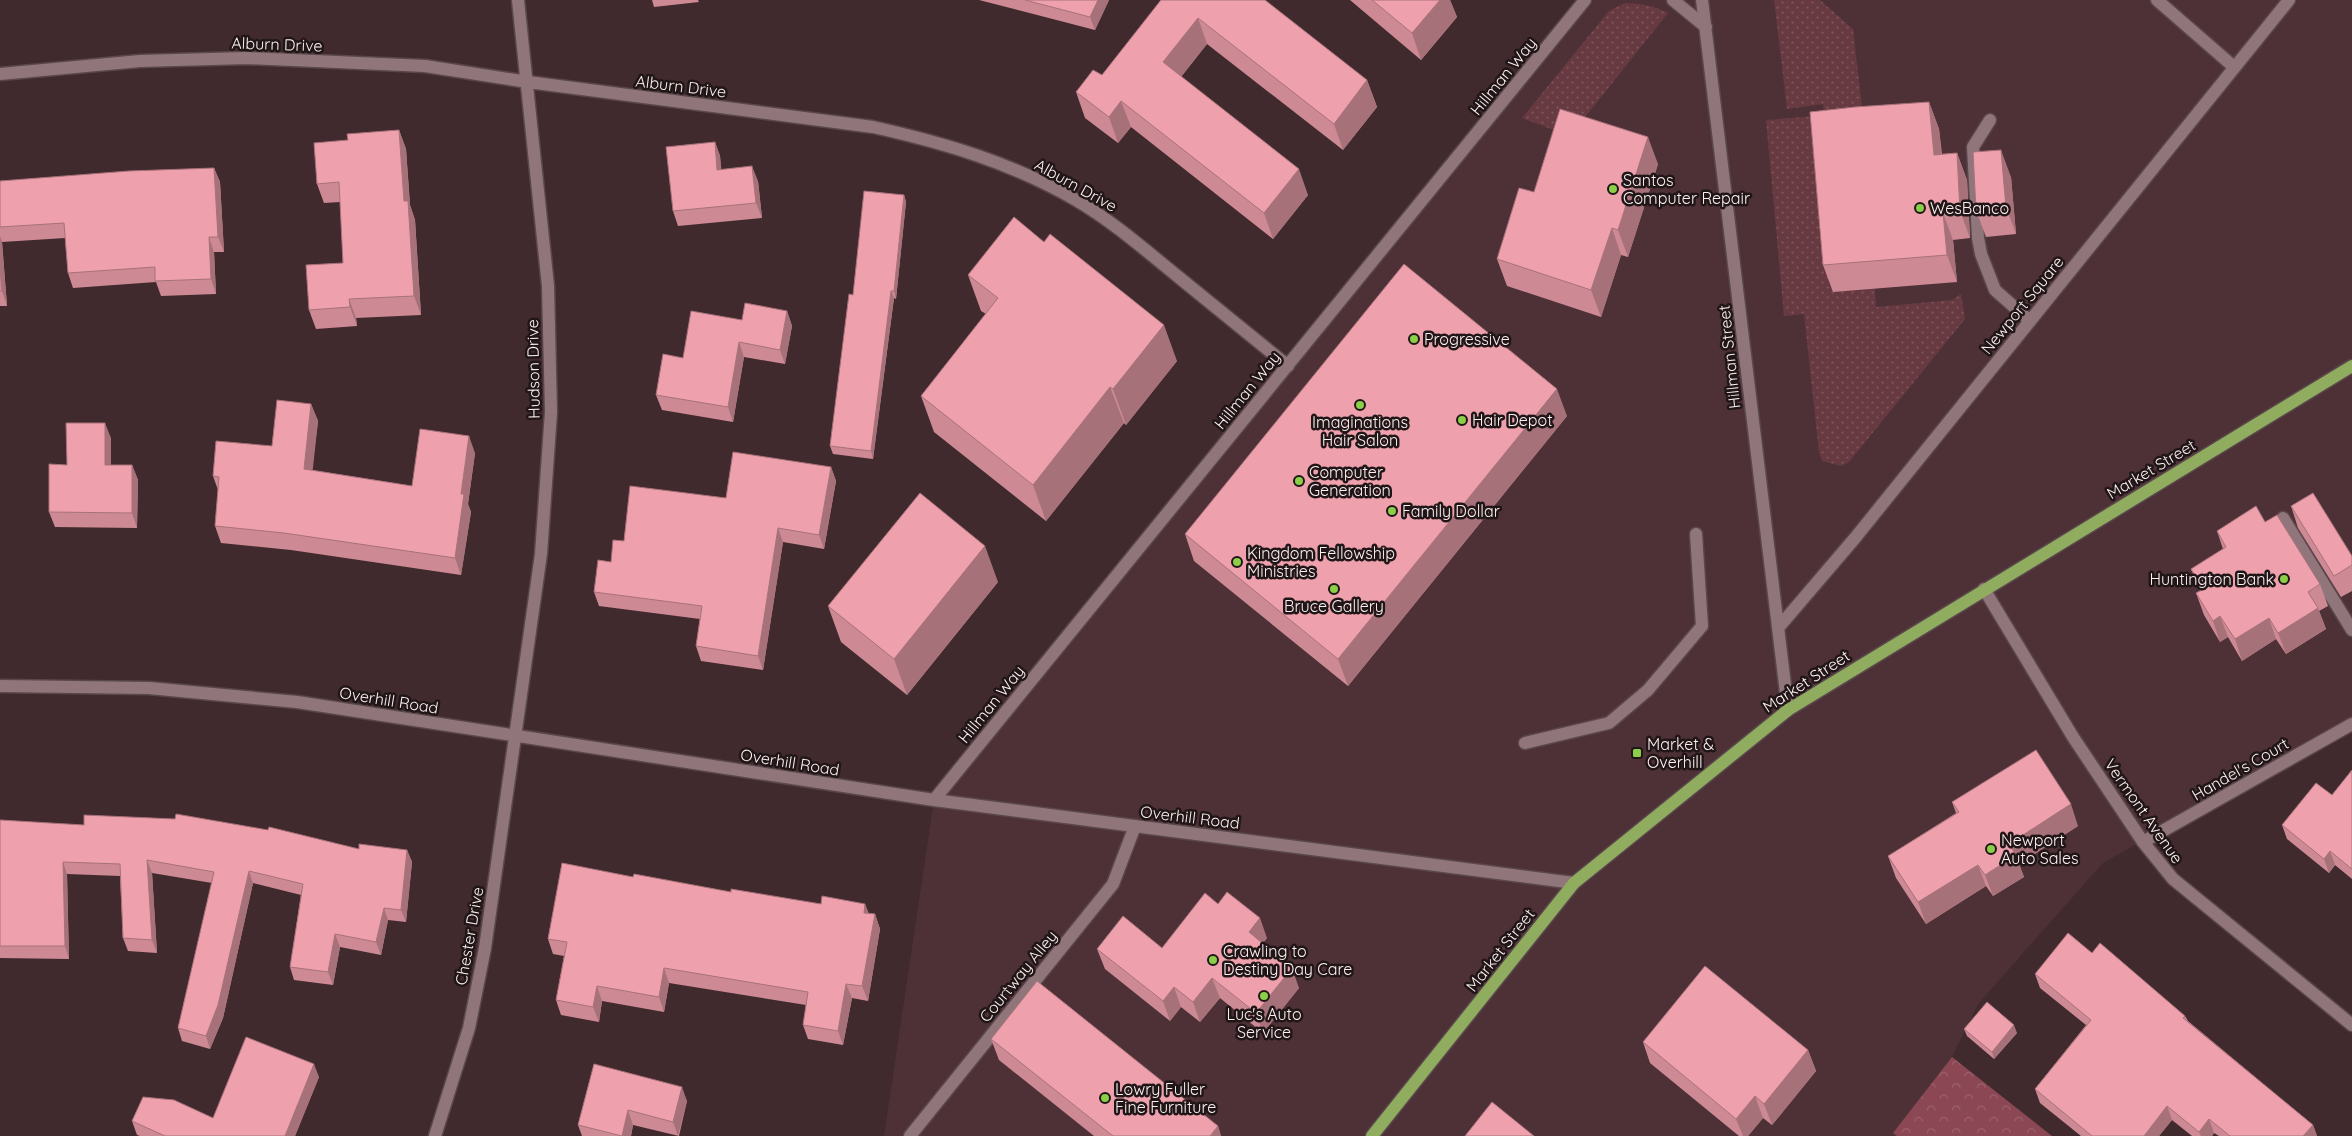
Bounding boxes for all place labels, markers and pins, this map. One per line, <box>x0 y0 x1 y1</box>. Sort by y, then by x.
place label: Santos Computer Repair <box>1623 170 1750 208</box>
marker: Santos Computer Repair <box>1607 183 1619 195</box>
place label: WesBanco <box>1930 198 2009 218</box>
marker: WesBanco <box>1914 202 1926 214</box>
place label: Progressive <box>1424 329 1510 349</box>
marker: Progressive <box>1408 333 1420 345</box>
marker: Imaginations Hair Salon <box>1354 399 1366 411</box>
place label: Hair Depot <box>1472 410 1553 430</box>
place label: Imaginations Hair Salon <box>1312 412 1408 450</box>
marker: Hair Depot <box>1456 414 1468 426</box>
place label: Computer Generation <box>1309 462 1391 500</box>
marker: Computer Generation <box>1293 475 1305 487</box>
place label: Family Dollar <box>1402 501 1500 521</box>
marker: Family Dollar <box>1386 505 1398 517</box>
place label: Kingdom Fellowship Ministries <box>1247 543 1395 581</box>
marker: Kingdom Fellowship Ministries <box>1231 556 1243 568</box>
place label: Huntington Bank <box>2150 569 2274 589</box>
marker: Huntington Bank <box>2278 573 2290 585</box>
marker: Bruce Gallery <box>1328 583 1340 595</box>
place label: Bruce Gallery <box>1284 596 1384 616</box>
place label: Market & Overhill <box>1647 734 1714 772</box>
marker: Market & Overhill <box>1631 747 1643 759</box>
place label: Newport Auto Sales <box>2001 830 2078 868</box>
marker: Newport Auto Sales <box>1985 843 1997 855</box>
place label: Crawling to Destiny Day Care <box>1223 941 1352 979</box>
marker: Crawling to Destiny Day Care <box>1207 954 1219 966</box>
marker: Luc's Auto Service <box>1258 990 1270 1002</box>
place label: Luc's Auto Service <box>1226 1004 1302 1042</box>
place label: Lowry Fuller Fine Furniture <box>1115 1079 1216 1117</box>
marker: Lowry Fuller Fine Furniture <box>1099 1092 1111 1104</box>

